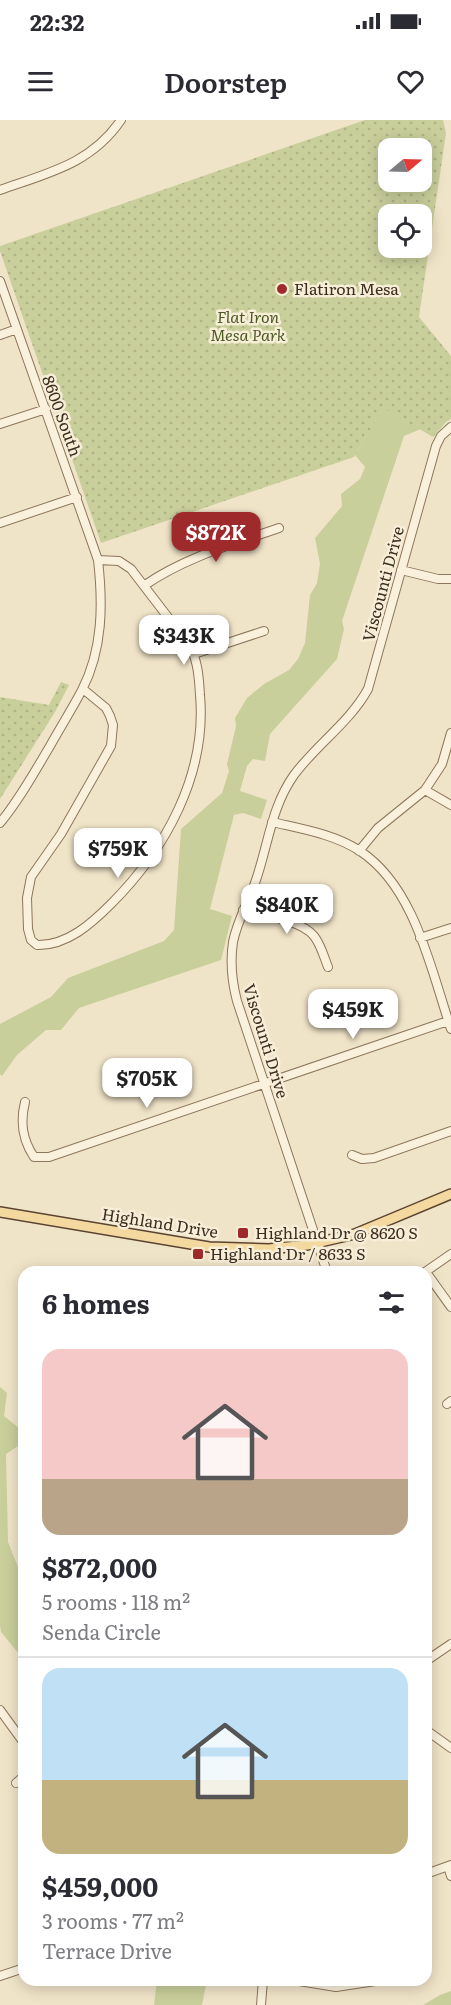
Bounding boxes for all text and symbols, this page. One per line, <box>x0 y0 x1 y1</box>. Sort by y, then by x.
text: 22:32 <box>30 5 84 38</box>
text: Doorstep <box>164 61 287 101</box>
icon: menu <box>24 65 57 98</box>
icon: heart <box>394 65 427 98</box>
north arrow <box>378 138 432 192</box>
map controls <box>378 138 432 258</box>
button: locate <box>378 204 432 258</box>
place label: Flatiron Mesa <box>294 276 399 300</box>
marker: Flatiron Mesa <box>275 282 289 296</box>
park label: Flat Iron Mesa Park <box>210 304 286 346</box>
street label: 8600 South <box>37 372 89 460</box>
pin: $872K <box>174 512 258 563</box>
text: $872K <box>186 516 246 546</box>
street label: Viscounti Drive <box>355 523 409 644</box>
pin: $343K <box>142 615 226 666</box>
text: $343K <box>153 619 215 649</box>
pin: $759K <box>76 828 160 879</box>
text: $759K <box>88 832 148 862</box>
pin: $840K <box>245 884 329 935</box>
text: $840K <box>255 888 319 918</box>
street label: Viscounti Drive <box>238 980 296 1101</box>
pin: $459K <box>311 989 395 1040</box>
text: $459K <box>322 993 384 1023</box>
pin: $705K <box>105 1058 189 1109</box>
text: $705K <box>116 1062 178 1092</box>
street label: Highland Drive <box>100 1201 220 1243</box>
place label: Highland Dr @ 8620 S <box>255 1220 418 1244</box>
marker: Highland Dr @ 8620 S <box>236 1226 250 1240</box>
place label: Highland Dr / 8633 S <box>210 1241 366 1265</box>
marker: Highland Dr / 8633 S <box>191 1247 205 1261</box>
text: 6 homes <box>42 1283 149 1322</box>
icon: filters <box>375 1286 408 1319</box>
icon: home <box>171 1388 279 1496</box>
text: $872,000 <box>42 1547 157 1586</box>
text: 5 rooms · 118 m² <box>42 1586 190 1616</box>
text: Senda Circle <box>42 1616 161 1646</box>
icon: home <box>171 1707 279 1815</box>
text: $459,000 <box>42 1866 158 1905</box>
text: 3 rooms · 77 m² <box>42 1905 184 1935</box>
text: Terrace Drive <box>42 1935 172 1965</box>

